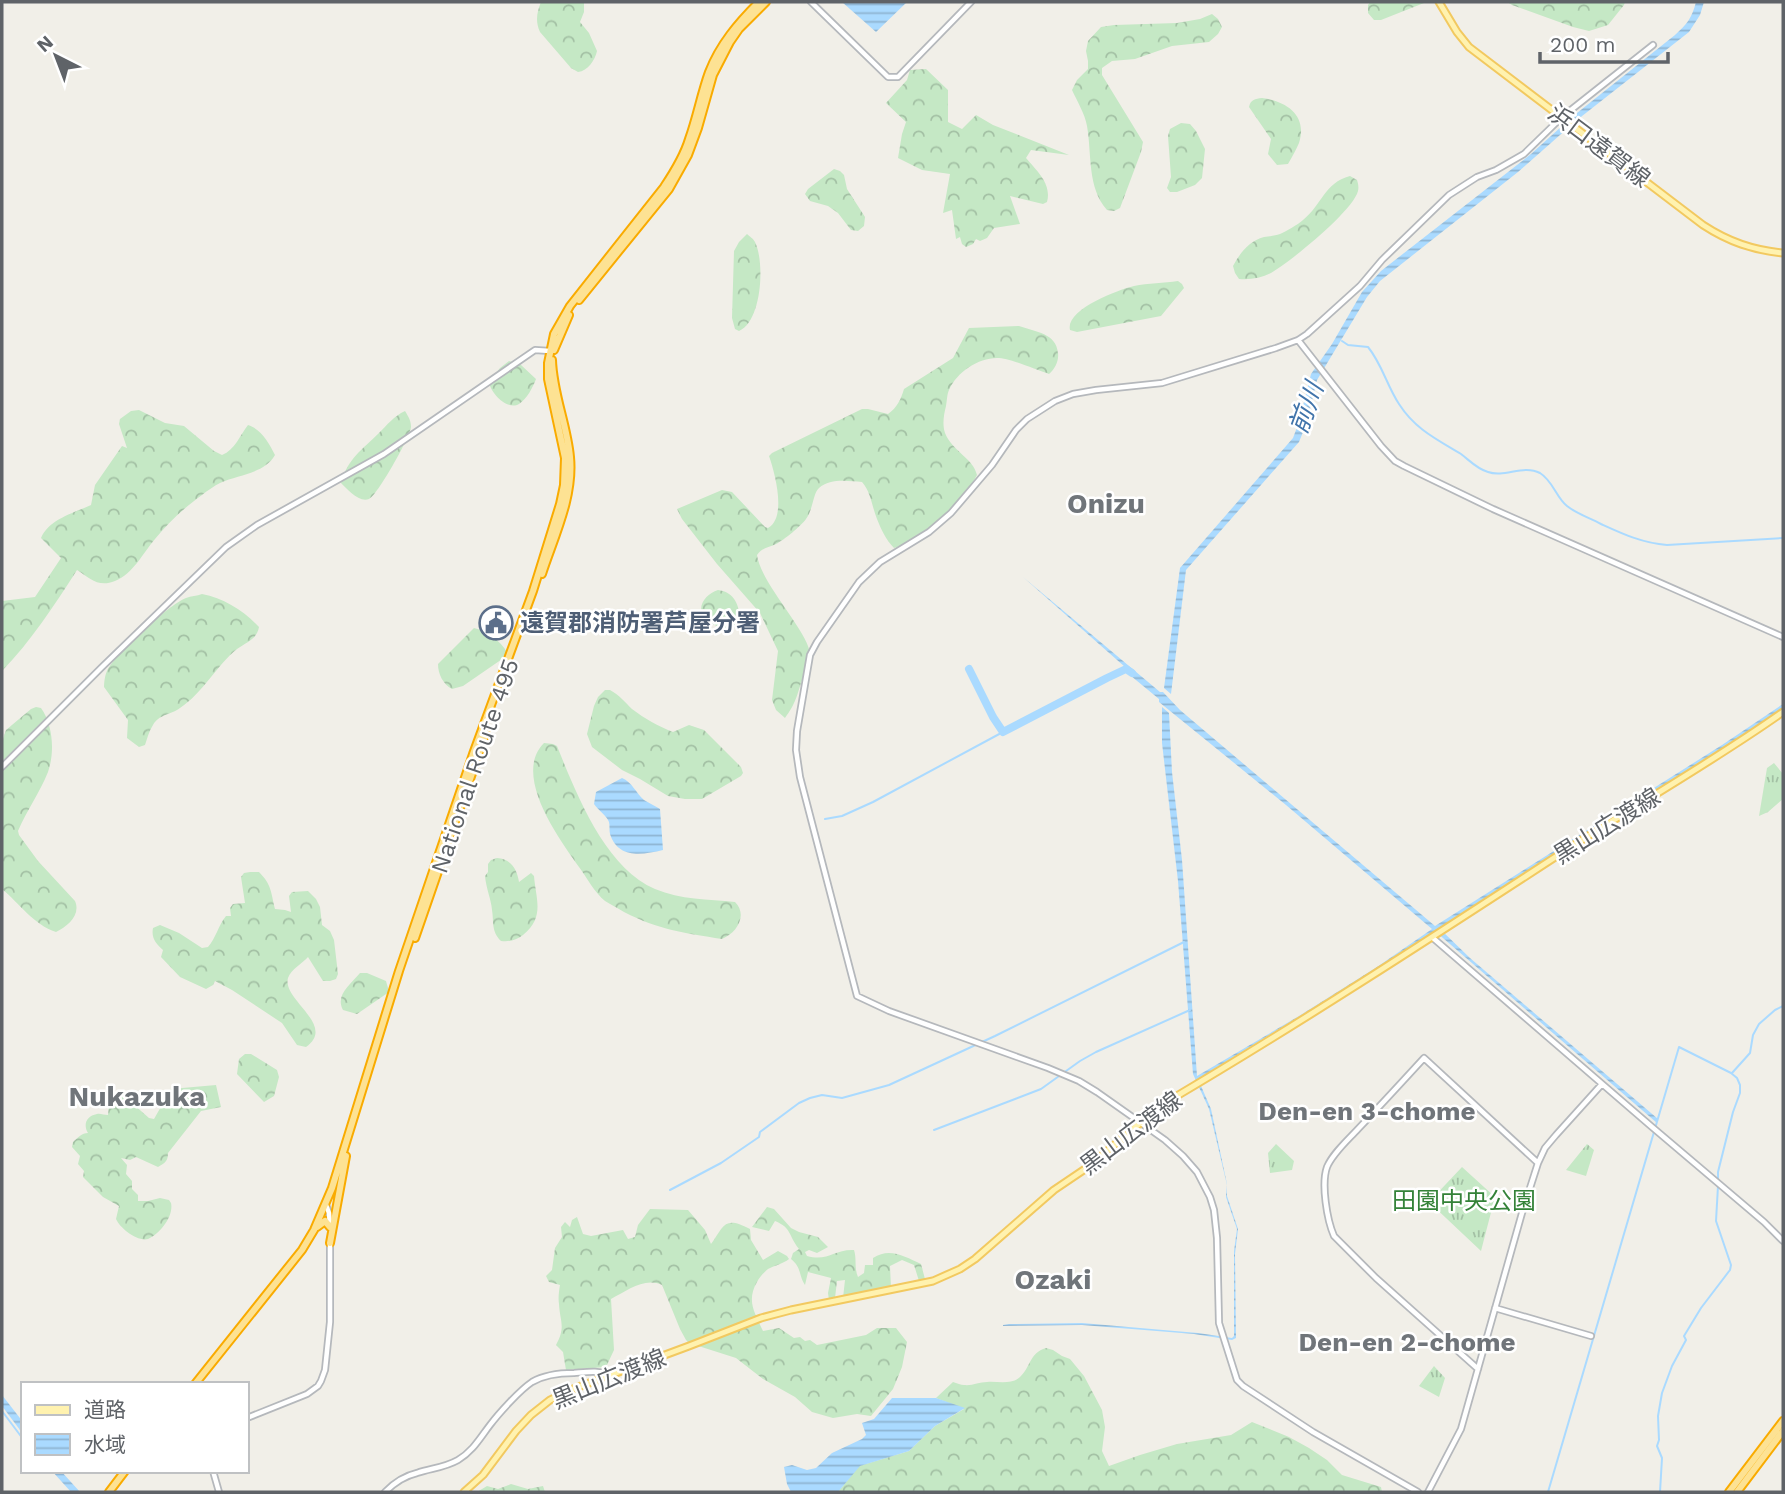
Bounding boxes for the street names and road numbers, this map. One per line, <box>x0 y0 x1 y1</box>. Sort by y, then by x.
street label: 浜口遠賀線 <box>1543 99 1655 193</box>
street label: National Route 495 <box>425 655 525 877</box>
street label: 黒山広渡線 <box>1549 782 1665 870</box>
street label: 黒山広渡線 <box>1075 1086 1187 1180</box>
street label: 黒山広渡線 <box>548 1344 670 1414</box>

